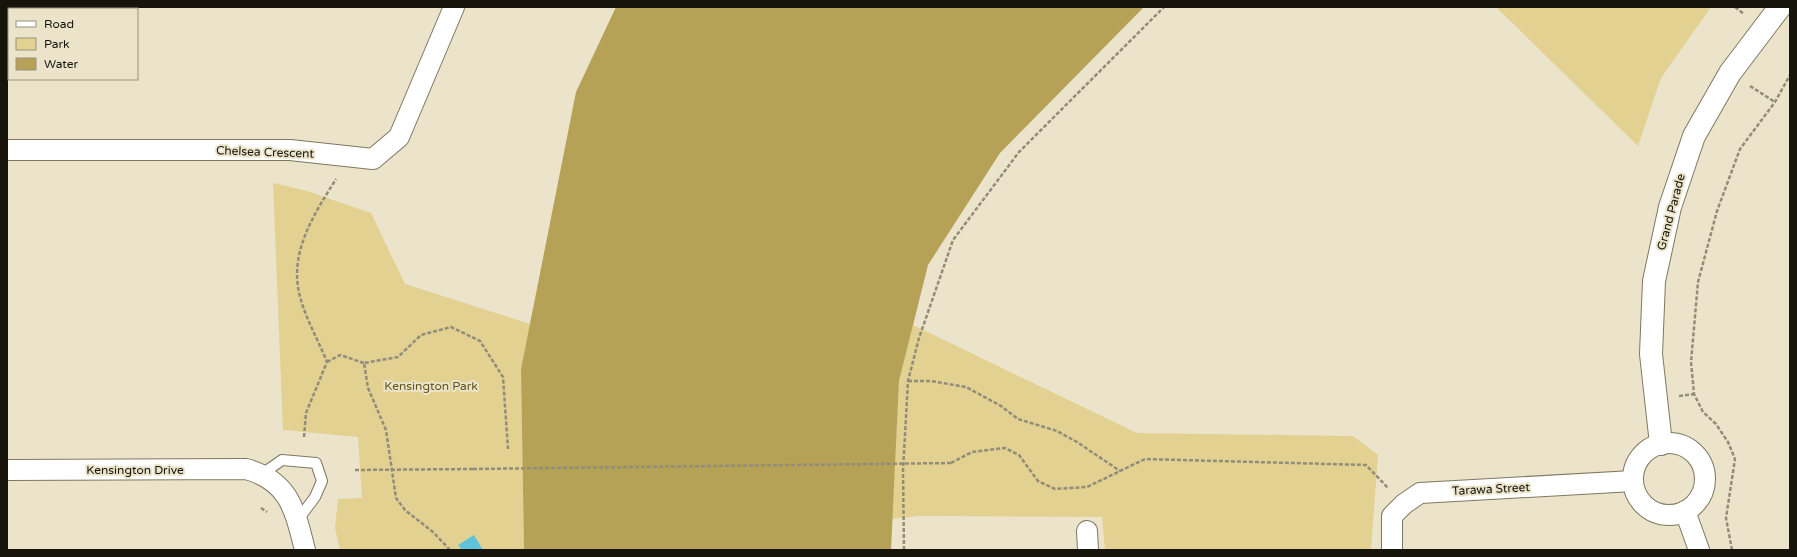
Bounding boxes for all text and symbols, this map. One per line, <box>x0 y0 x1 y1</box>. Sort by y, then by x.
legend <box>8 8 138 80</box>
text: Road <box>44 17 74 31</box>
text: Park <box>44 37 70 51</box>
text: Water <box>44 57 79 71</box>
street label: Chelsea Crescent <box>216 143 315 161</box>
street label: Grand Parade <box>1654 172 1688 252</box>
park label: Kensington Park <box>384 379 478 393</box>
street label: Kensington Drive <box>86 463 184 477</box>
street label: Tarawa Street <box>1452 480 1531 498</box>

